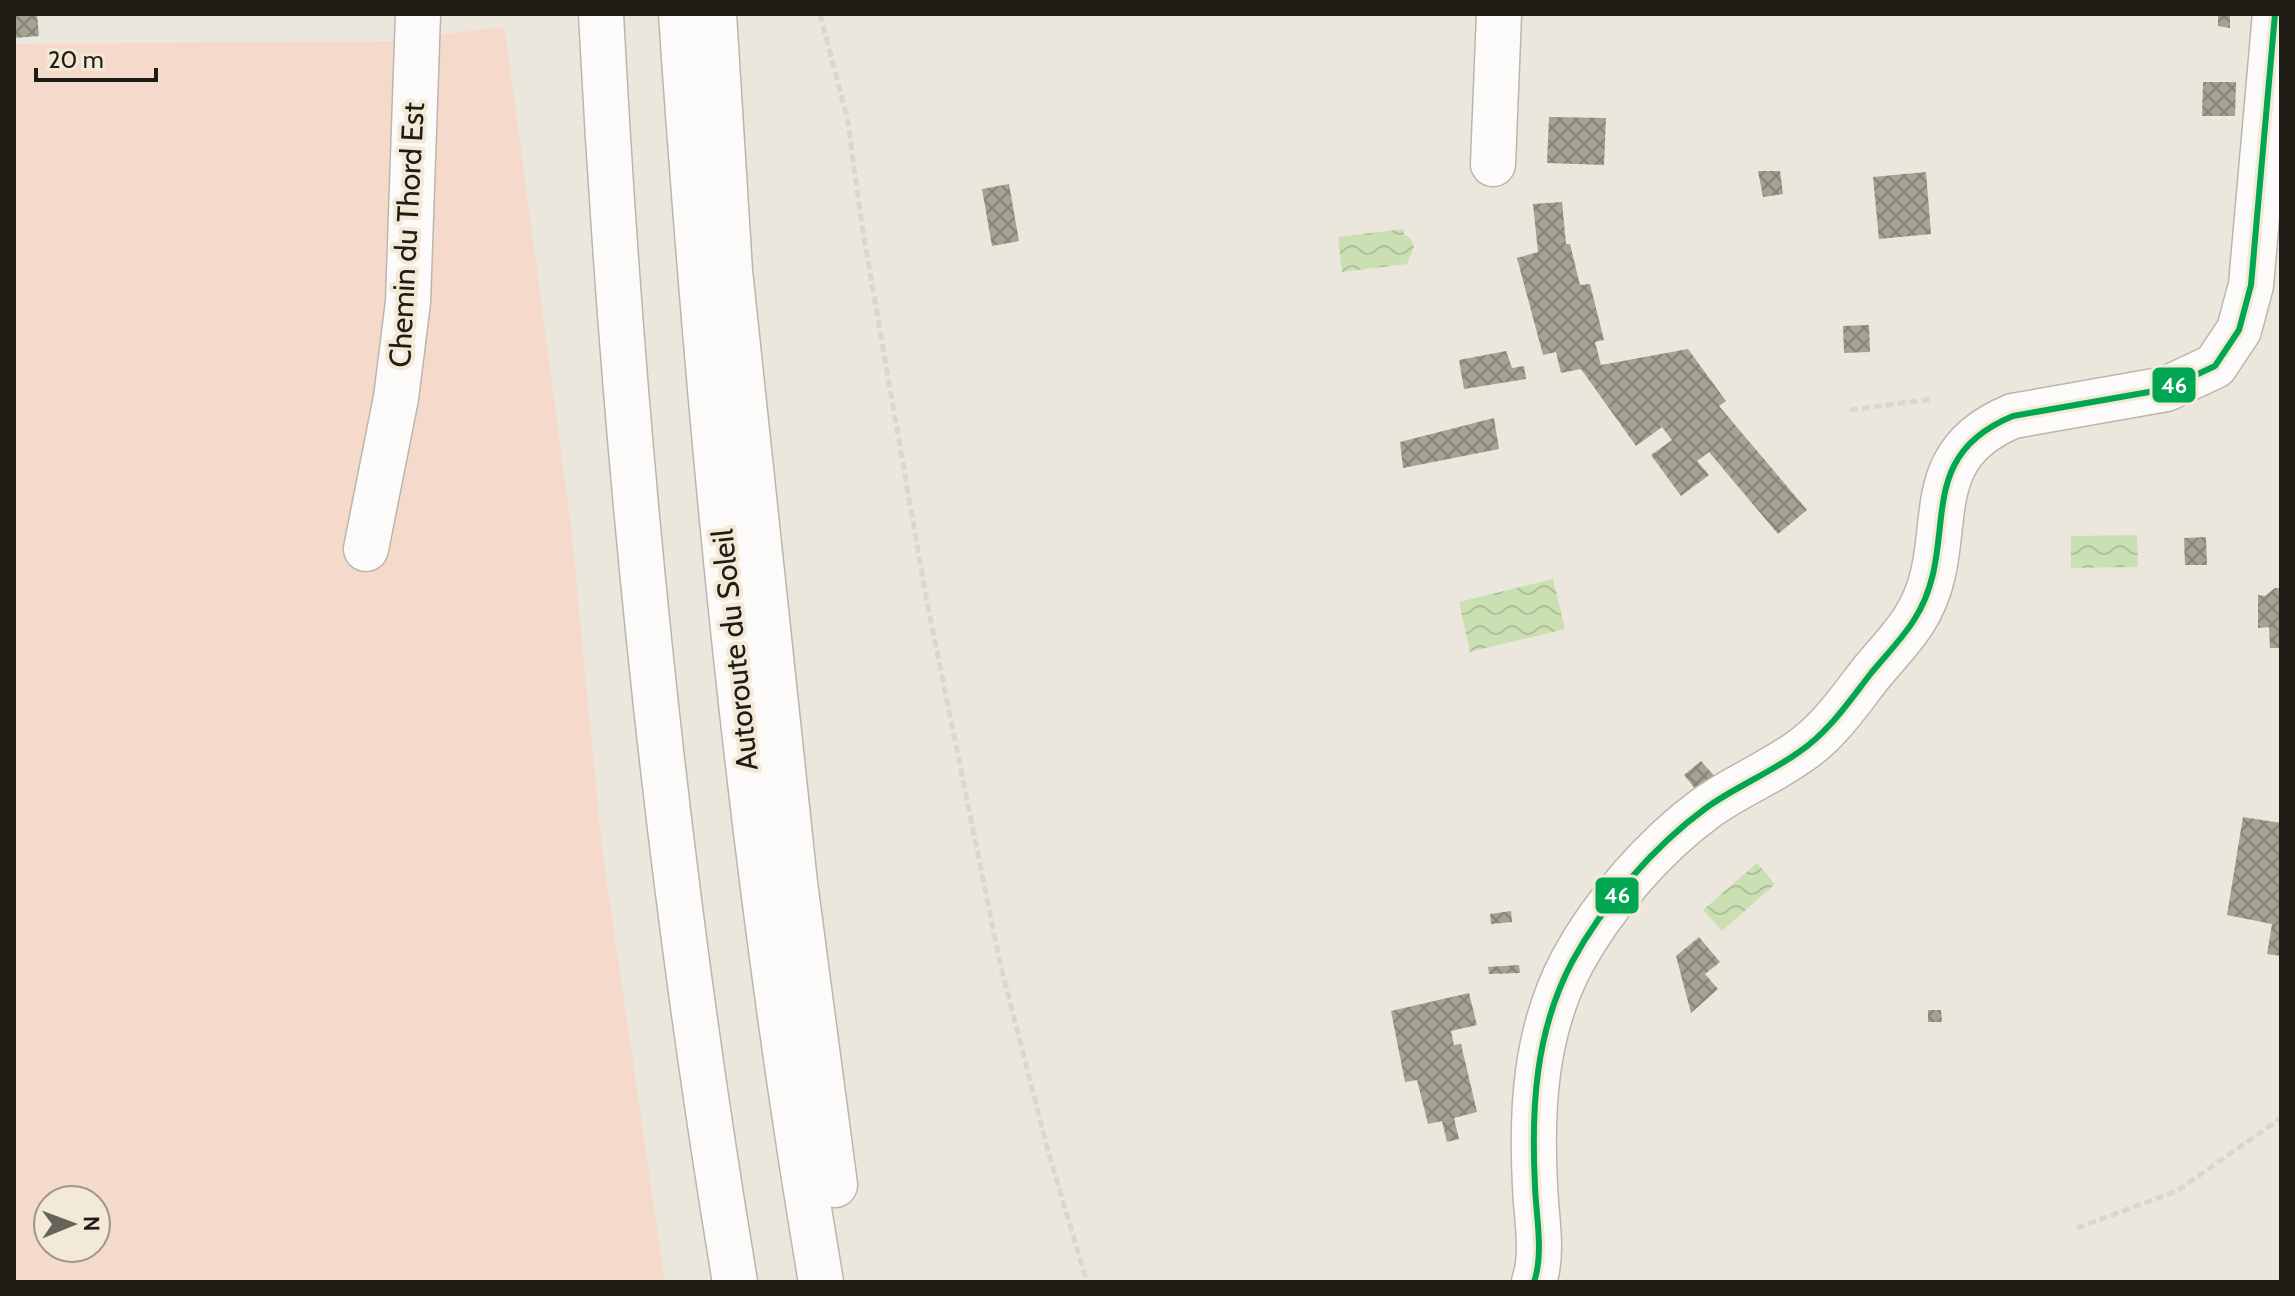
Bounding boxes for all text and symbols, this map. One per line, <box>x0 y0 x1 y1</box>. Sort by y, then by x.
scale bar <box>36 32 156 82</box>
text: 20 m <box>48 45 104 74</box>
street label: Chemin du Thord Est <box>381 101 432 369</box>
line badge: 46 <box>2151 366 2197 404</box>
text: 46 <box>2161 372 2187 399</box>
street label: Autoroute du Soleil <box>703 527 766 773</box>
line badge: 46 <box>1594 876 1640 915</box>
text: 46 <box>1604 882 1630 909</box>
north arrow <box>32 1184 112 1264</box>
text: N <box>78 1216 105 1232</box>

